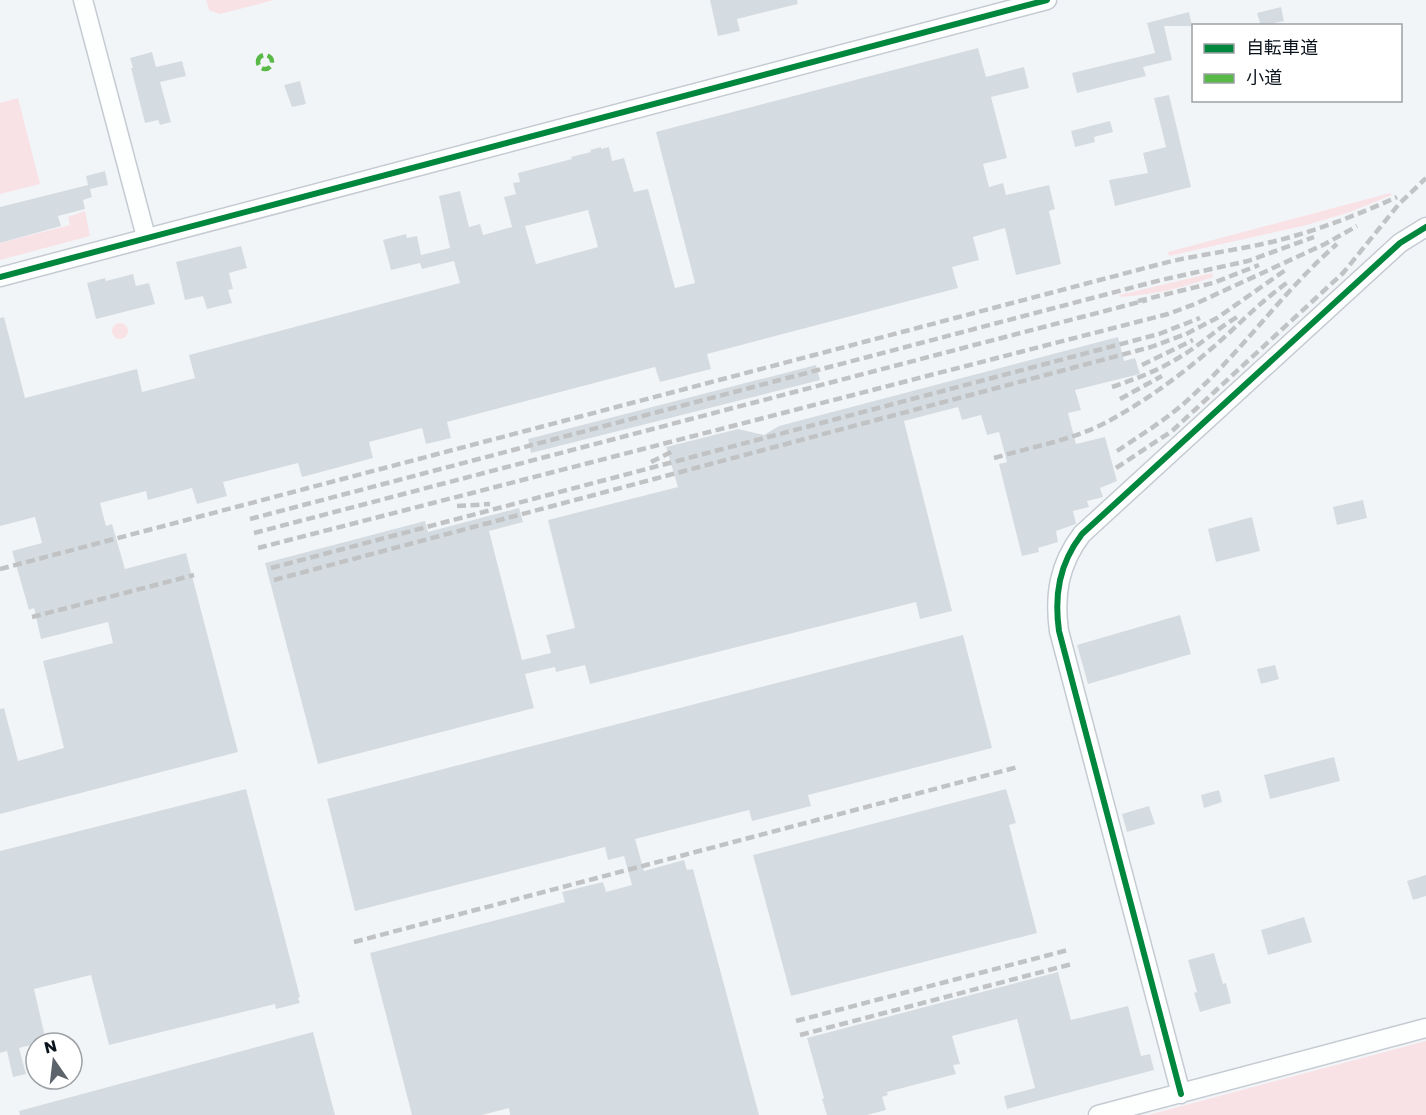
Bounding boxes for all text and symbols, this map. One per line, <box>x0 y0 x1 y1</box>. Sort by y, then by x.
legend <box>1192 24 1402 102</box>
text: 自転車道 <box>1246 35 1318 60</box>
text: 小道 <box>1246 65 1282 90</box>
north arrow <box>24 1031 84 1091</box>
text: N <box>42 1034 59 1060</box>

